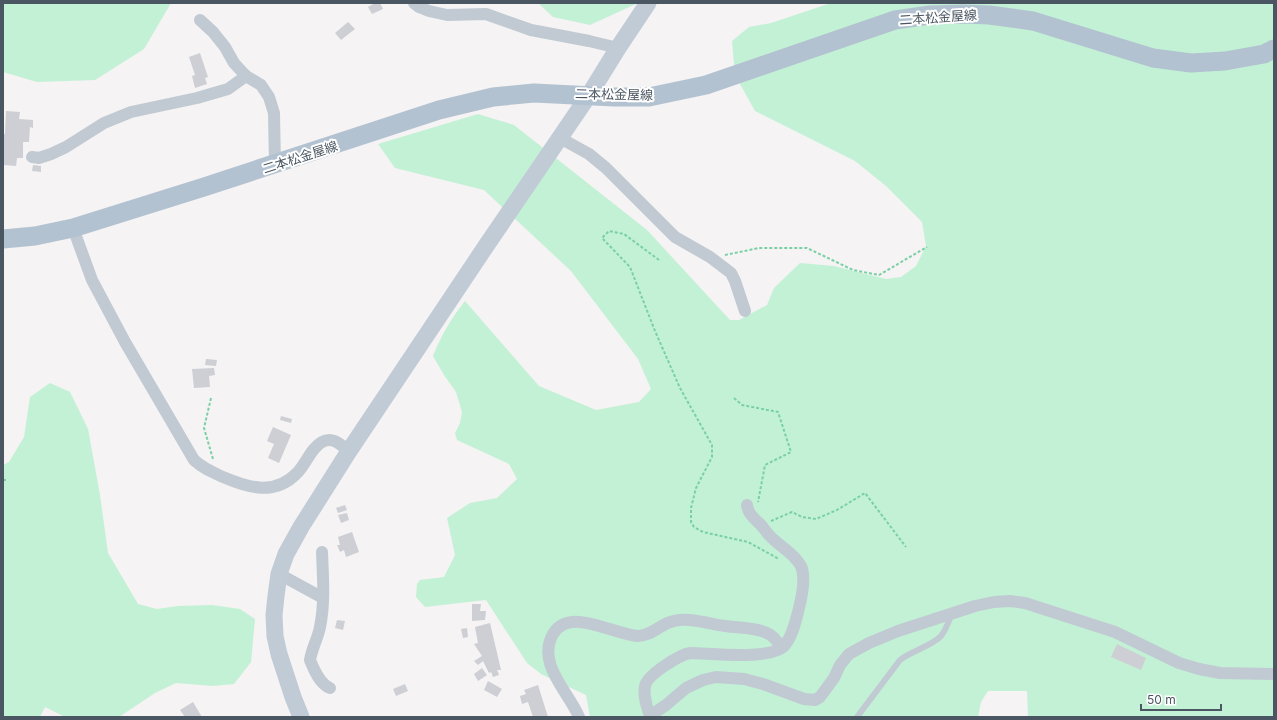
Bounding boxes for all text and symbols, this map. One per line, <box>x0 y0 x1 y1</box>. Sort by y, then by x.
street label: 二本松金屋線 <box>899 6 977 28</box>
street label: 二本松金屋線 <box>575 85 653 103</box>
street label: 二本松金屋線 <box>260 137 340 177</box>
scale bar <box>1141 686 1221 712</box>
text: 50 m <box>1147 692 1176 707</box>

